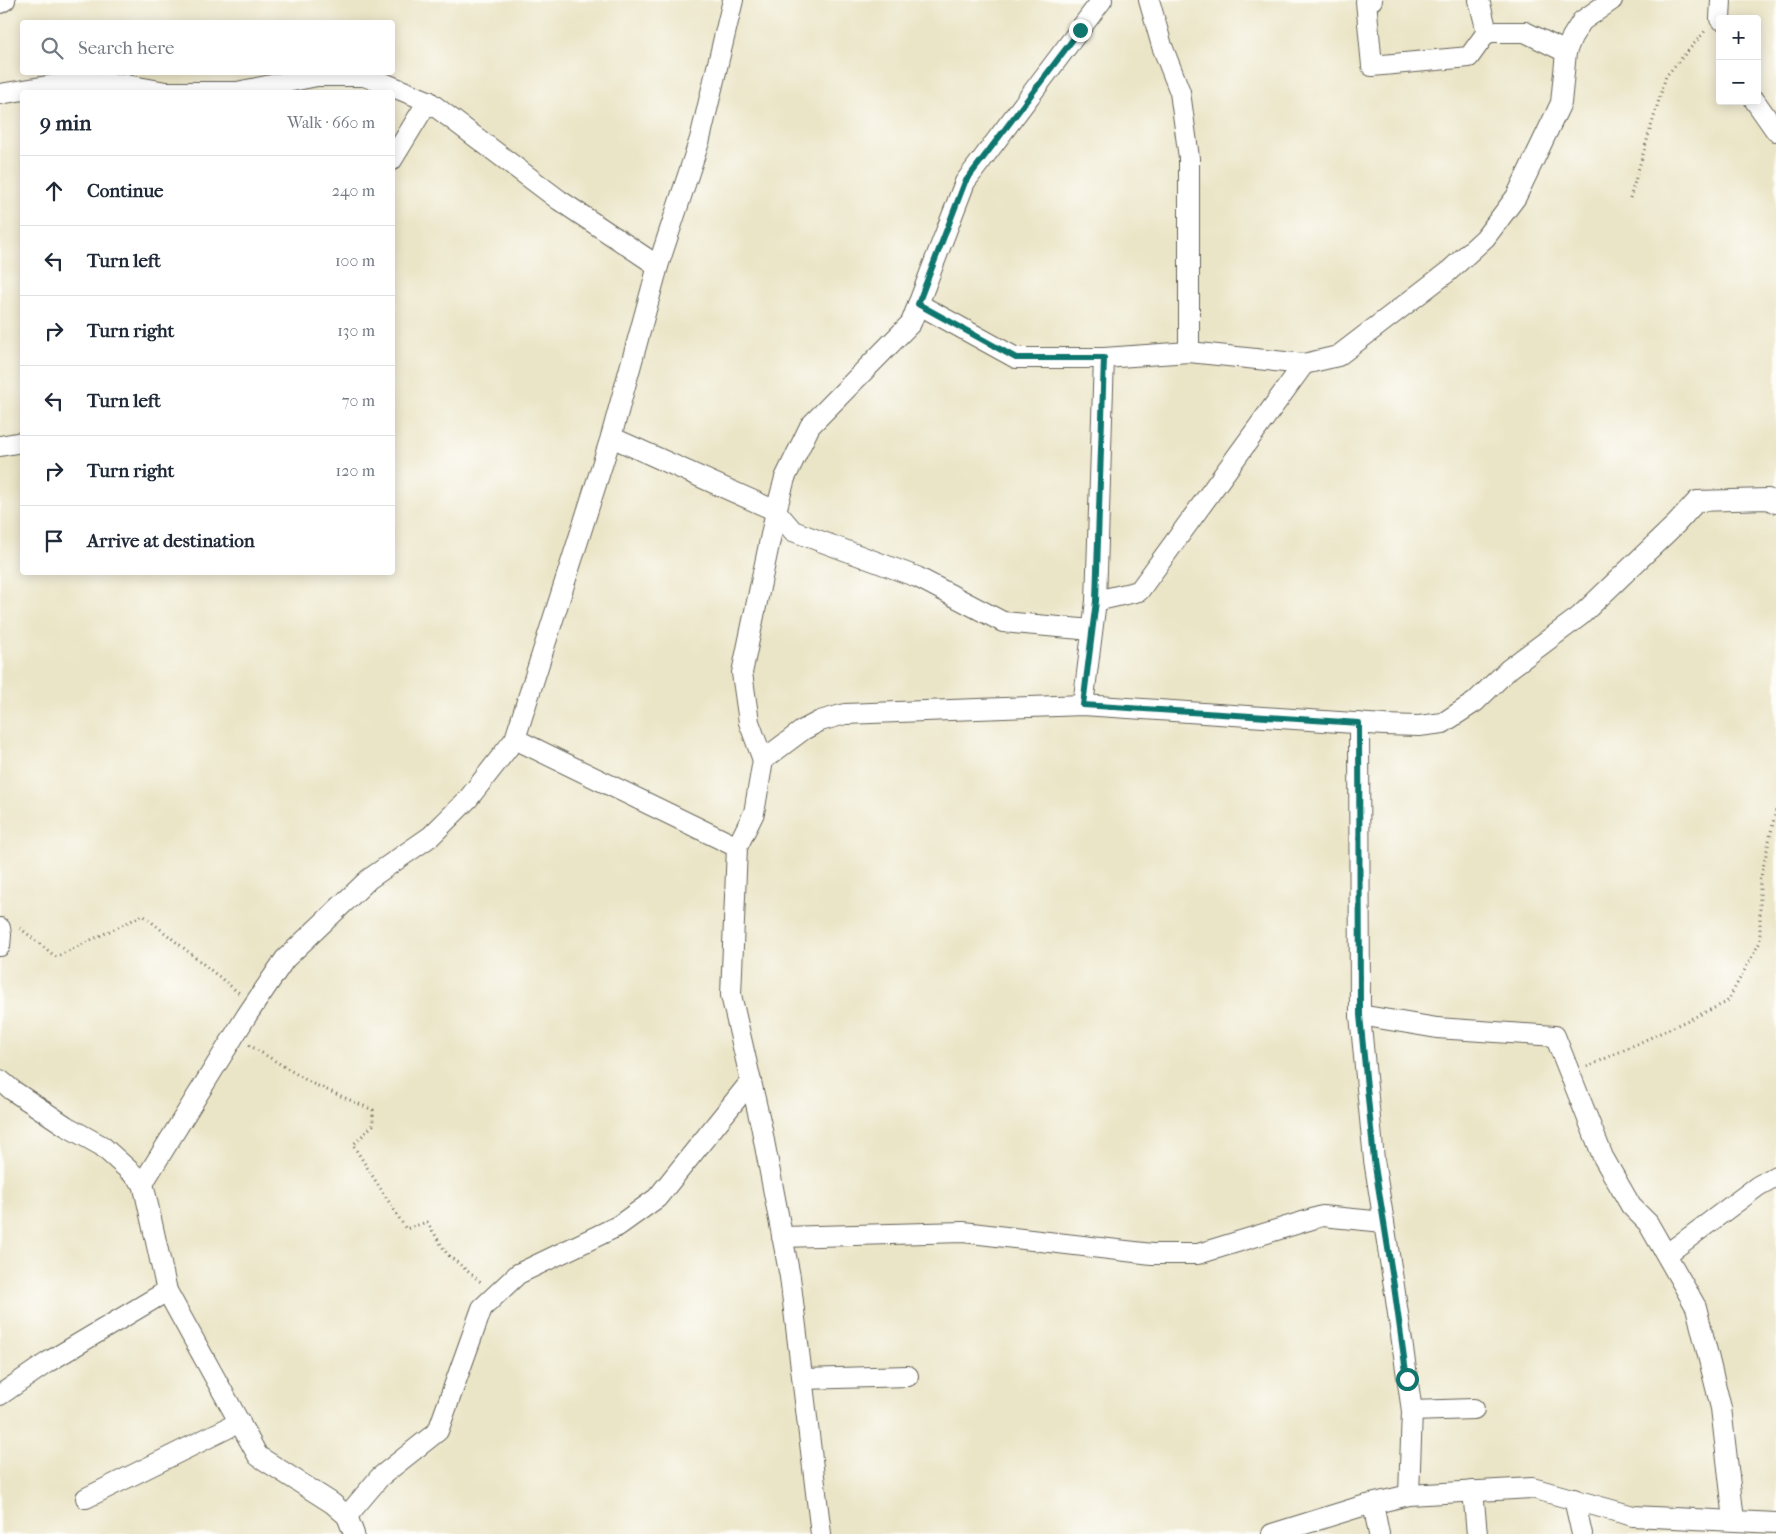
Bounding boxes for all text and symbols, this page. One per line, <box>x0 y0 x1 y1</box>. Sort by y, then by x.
map controls <box>1716 15 1761 105</box>
button: + <box>1716 15 1761 60</box>
route end <box>1069 19 1092 42</box>
search box <box>20 20 395 75</box>
icon: search <box>38 34 66 62</box>
text: Search here <box>78 37 174 59</box>
button: − <box>1716 60 1761 105</box>
text: 9 min <box>40 111 91 135</box>
text: Walk · 660 m <box>287 113 375 132</box>
icon: ahead <box>40 177 68 205</box>
text: Continue <box>87 180 163 202</box>
text: 240 m <box>332 181 375 200</box>
icon: left <box>40 247 68 275</box>
text: Turn left <box>87 250 161 272</box>
text: 100 m <box>335 251 375 270</box>
icon: right <box>40 317 68 345</box>
text: Turn right <box>87 320 174 342</box>
text: 130 m <box>337 321 375 340</box>
icon: left <box>40 387 68 415</box>
text: Turn left <box>87 390 161 412</box>
text: 70 m <box>342 391 375 410</box>
icon: right <box>40 457 68 485</box>
text: Turn right <box>87 460 174 482</box>
text: 120 m <box>336 461 375 480</box>
icon: arrive <box>40 527 68 555</box>
text: Arrive at destination <box>87 530 255 552</box>
route start <box>1396 1368 1419 1391</box>

